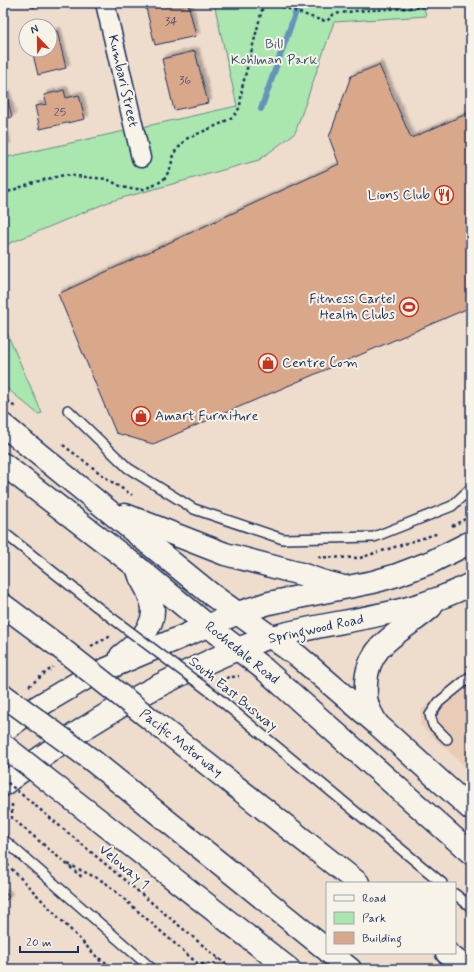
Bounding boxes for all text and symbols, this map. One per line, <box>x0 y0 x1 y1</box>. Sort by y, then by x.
house number: 34 <box>165 14 177 30</box>
north arrow <box>18 18 58 58</box>
text: N <box>29 22 41 38</box>
street label: Kumbari Street <box>104 33 142 129</box>
park label: Bill Kohlman Park <box>231 35 317 69</box>
house number: 36 <box>179 73 191 89</box>
house number: 25 <box>54 105 66 121</box>
restaurant icon: Lions Club <box>433 184 455 206</box>
place label: Lions Club <box>368 186 430 204</box>
place label: Fitness Cartel Health Clubs <box>309 290 395 324</box>
sports icon: Fitness Cartel Health Clubs <box>398 296 420 318</box>
shop icon: Centre Com <box>257 352 279 374</box>
place label: Centre Com <box>282 354 358 372</box>
shop icon: Amart Furniture <box>130 405 152 427</box>
place label: Amart Furniture <box>155 407 259 425</box>
street label: Springwood Road <box>267 610 366 650</box>
street label: Rochedale Road <box>201 617 283 689</box>
street label: South East Busway <box>185 653 281 735</box>
street label: Pacific Motorway <box>136 705 226 781</box>
street label: Veloway 1 <box>95 841 153 893</box>
legend <box>326 882 456 954</box>
text: Road <box>362 891 386 907</box>
text: Park <box>362 911 386 927</box>
scale bar <box>20 928 78 954</box>
text: Building <box>362 931 402 948</box>
text: 20 m <box>26 935 52 951</box>

